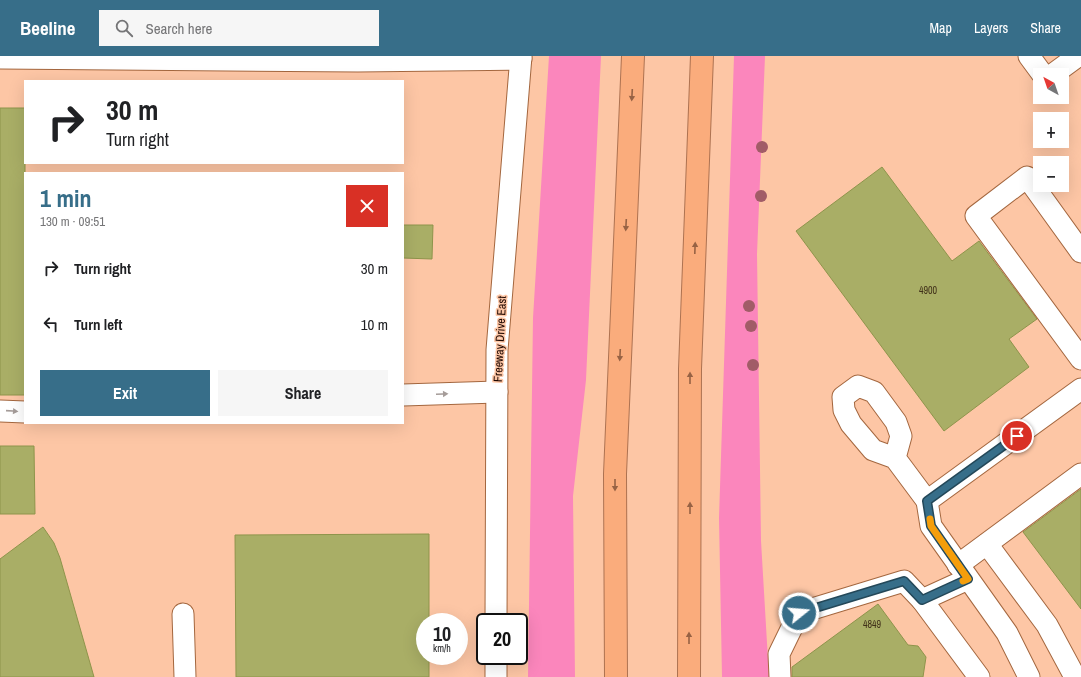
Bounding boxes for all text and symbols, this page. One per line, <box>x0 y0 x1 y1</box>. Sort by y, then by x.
search box <box>99 10 379 46</box>
text: Beeline <box>20 15 75 41</box>
icon: search <box>113 17 135 39</box>
text: Search here <box>145 18 212 39</box>
text: Map <box>930 19 952 37</box>
text: Layers <box>974 19 1008 37</box>
text: Share <box>1030 19 1061 37</box>
north arrow <box>1033 68 1069 104</box>
map controls <box>1033 68 1069 192</box>
one-way arrow <box>628 89 635 101</box>
text: 30 m <box>106 91 158 129</box>
icon: right <box>40 96 92 148</box>
button: + <box>1033 112 1069 148</box>
text: Turn right <box>106 127 169 152</box>
button: − <box>1033 156 1069 192</box>
text: 1 min <box>40 182 91 214</box>
button: close <box>346 185 388 227</box>
text: 130 m · 09:51 <box>40 213 105 230</box>
one-way arrow <box>622 219 629 231</box>
one-way arrow <box>691 242 698 254</box>
icon: right <box>40 257 62 279</box>
text: Turn right <box>74 258 131 279</box>
text: 30 m <box>361 258 388 279</box>
house number: 4900 <box>919 284 938 297</box>
street label: Freeway Drive East <box>490 295 510 383</box>
icon: left <box>40 313 62 335</box>
text: Turn left <box>74 314 122 335</box>
text: 10 m <box>361 314 388 335</box>
one-way arrow <box>617 349 623 362</box>
button: Exit <box>40 370 210 416</box>
button: Share <box>218 370 388 416</box>
one-way arrow <box>687 371 693 384</box>
one-way arrow <box>436 391 449 397</box>
one-way arrow <box>6 408 19 415</box>
pin <box>1000 419 1034 453</box>
icon: arrive <box>1006 425 1028 447</box>
one-way arrow <box>612 479 618 492</box>
one-way arrow <box>687 501 693 514</box>
position arrow <box>778 592 820 634</box>
speed limit sign: 20 <box>476 613 528 665</box>
house number: 4849 <box>863 618 882 631</box>
text: 10 <box>433 620 451 647</box>
one-way arrow <box>686 631 692 644</box>
text: km/h <box>433 642 451 655</box>

